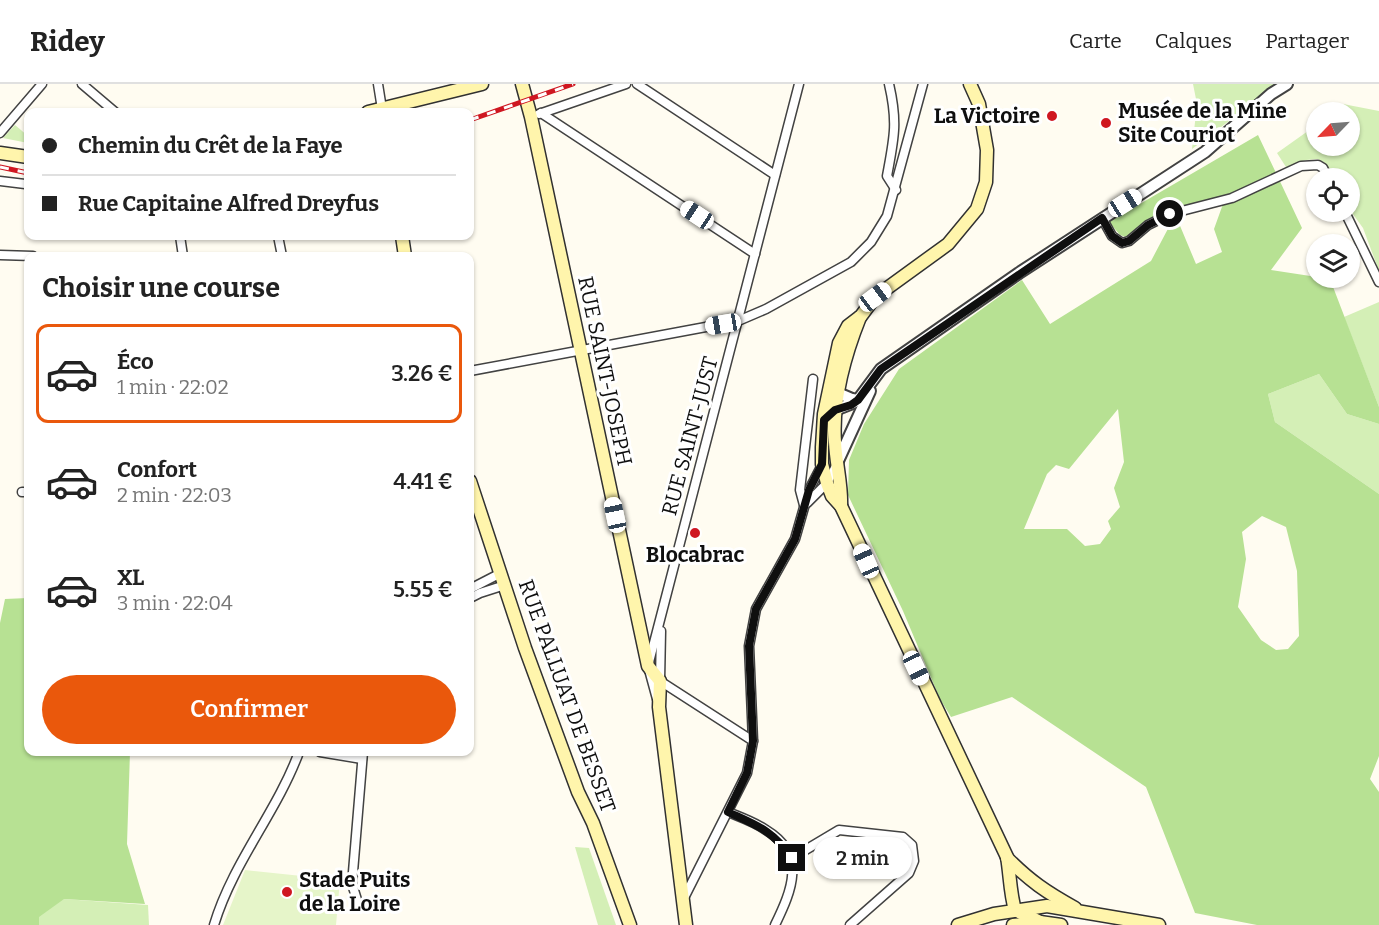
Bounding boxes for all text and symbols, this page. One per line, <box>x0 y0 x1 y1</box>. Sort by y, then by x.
text: Ridey <box>30 25 105 58</box>
text: Carte <box>1069 28 1122 54</box>
text: Calques <box>1155 28 1232 54</box>
text: Partager <box>1265 28 1349 54</box>
place label: Musée de la Mine Site Couriot <box>1118 98 1287 148</box>
north arrow <box>1306 102 1360 156</box>
map controls <box>1306 102 1360 288</box>
place label: La Victoire <box>934 103 1040 129</box>
marker: La Victoire <box>1045 109 1059 123</box>
marker: Musée de la Mine Site Couriot <box>1099 116 1113 130</box>
text: Chemin du Crêt de la Faye <box>78 132 343 159</box>
button: locate <box>1306 168 1360 222</box>
car <box>1105 186 1145 220</box>
text: Rue Capitaine Alfred Dreyfus <box>78 190 379 217</box>
car <box>677 198 717 232</box>
route start <box>1156 200 1183 227</box>
button: layers <box>1306 234 1360 288</box>
text: Choisir une course <box>42 272 280 304</box>
street label: RUE SAINT-JOSEPH <box>572 274 638 468</box>
car <box>855 279 895 315</box>
car <box>704 312 742 336</box>
icon: car <box>45 347 99 401</box>
text: Éco <box>117 348 154 375</box>
street label: RUE SAINT-JUST <box>656 354 724 518</box>
text: 3.26 € <box>391 360 453 387</box>
text: 1 min · 22:02 <box>117 375 229 399</box>
icon: car <box>45 455 99 509</box>
text: Confort <box>117 456 197 483</box>
text: 4.41 € <box>393 468 453 495</box>
text: 2 min · 22:03 <box>117 483 232 507</box>
car <box>602 496 628 534</box>
marker: Blocabrac <box>688 526 702 540</box>
car <box>850 541 882 581</box>
place label: Blocabrac <box>646 542 744 568</box>
icon: car <box>45 563 99 617</box>
text: XL <box>117 564 144 591</box>
text: 5.55 € <box>393 576 453 603</box>
street label: RUE PALLUAT DE BESSET <box>513 576 621 816</box>
text: 3 min · 22:04 <box>117 591 233 615</box>
car <box>900 648 932 688</box>
button: Confirmer <box>42 675 456 744</box>
callout: 2 min <box>813 837 912 879</box>
route end <box>778 844 805 871</box>
text: 2 min <box>836 846 889 870</box>
place label: Stade Puits de la Loire <box>299 867 410 917</box>
marker: Stade Puits de la Loire <box>280 885 294 899</box>

